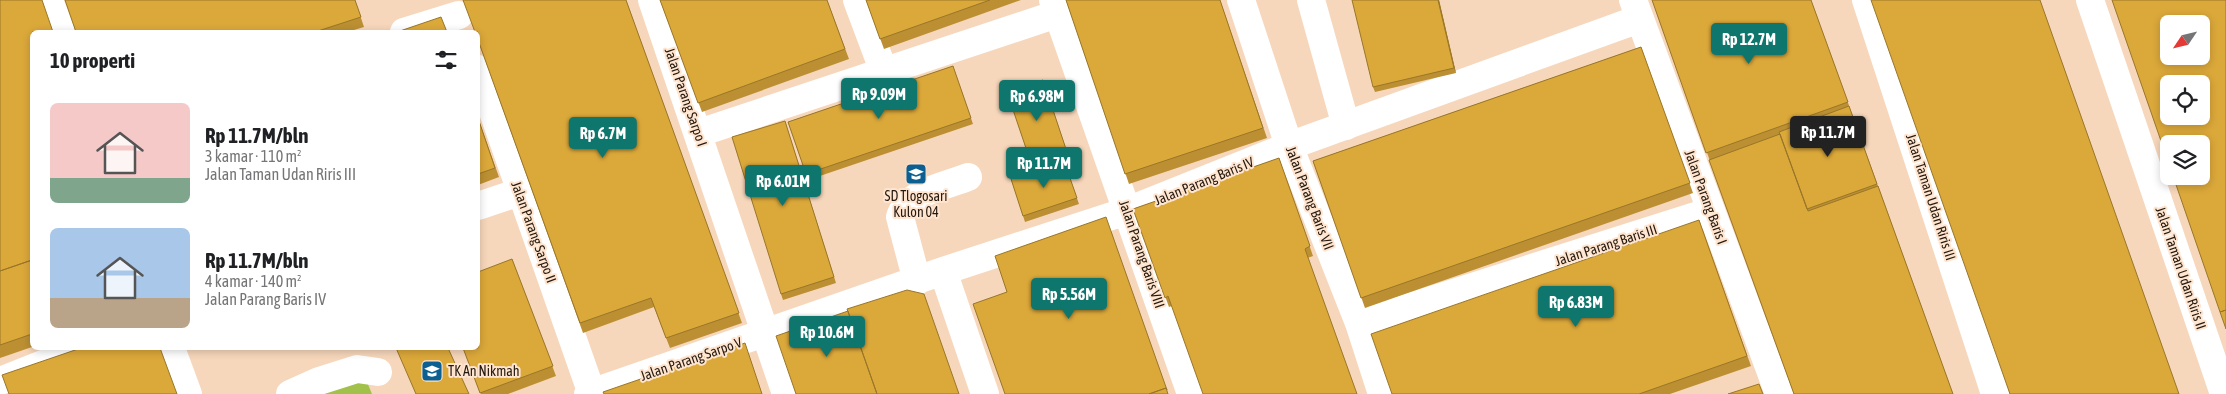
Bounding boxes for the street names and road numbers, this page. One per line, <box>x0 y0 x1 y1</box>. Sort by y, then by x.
street label: Jalan Parang Sarpo I <box>662 46 710 148</box>
street label: Jalan Taman Udan Riris III <box>1903 132 1959 262</box>
street label: Jalan Parang Baris VII <box>1283 144 1337 252</box>
street label: Jalan Parang Baris I <box>1682 148 1730 246</box>
street label: Jalan Parang Baris IV <box>1152 154 1256 208</box>
street label: Jalan Parang Sarpo II <box>508 179 560 285</box>
street label: Jalan Parang Baris VIII <box>1116 198 1168 310</box>
street label: Jalan Taman Udan Riris II <box>2153 205 2209 331</box>
street label: Jalan Parang Baris III <box>1553 221 1659 269</box>
street label: Jalan Parang Sarpo V <box>638 334 744 384</box>

